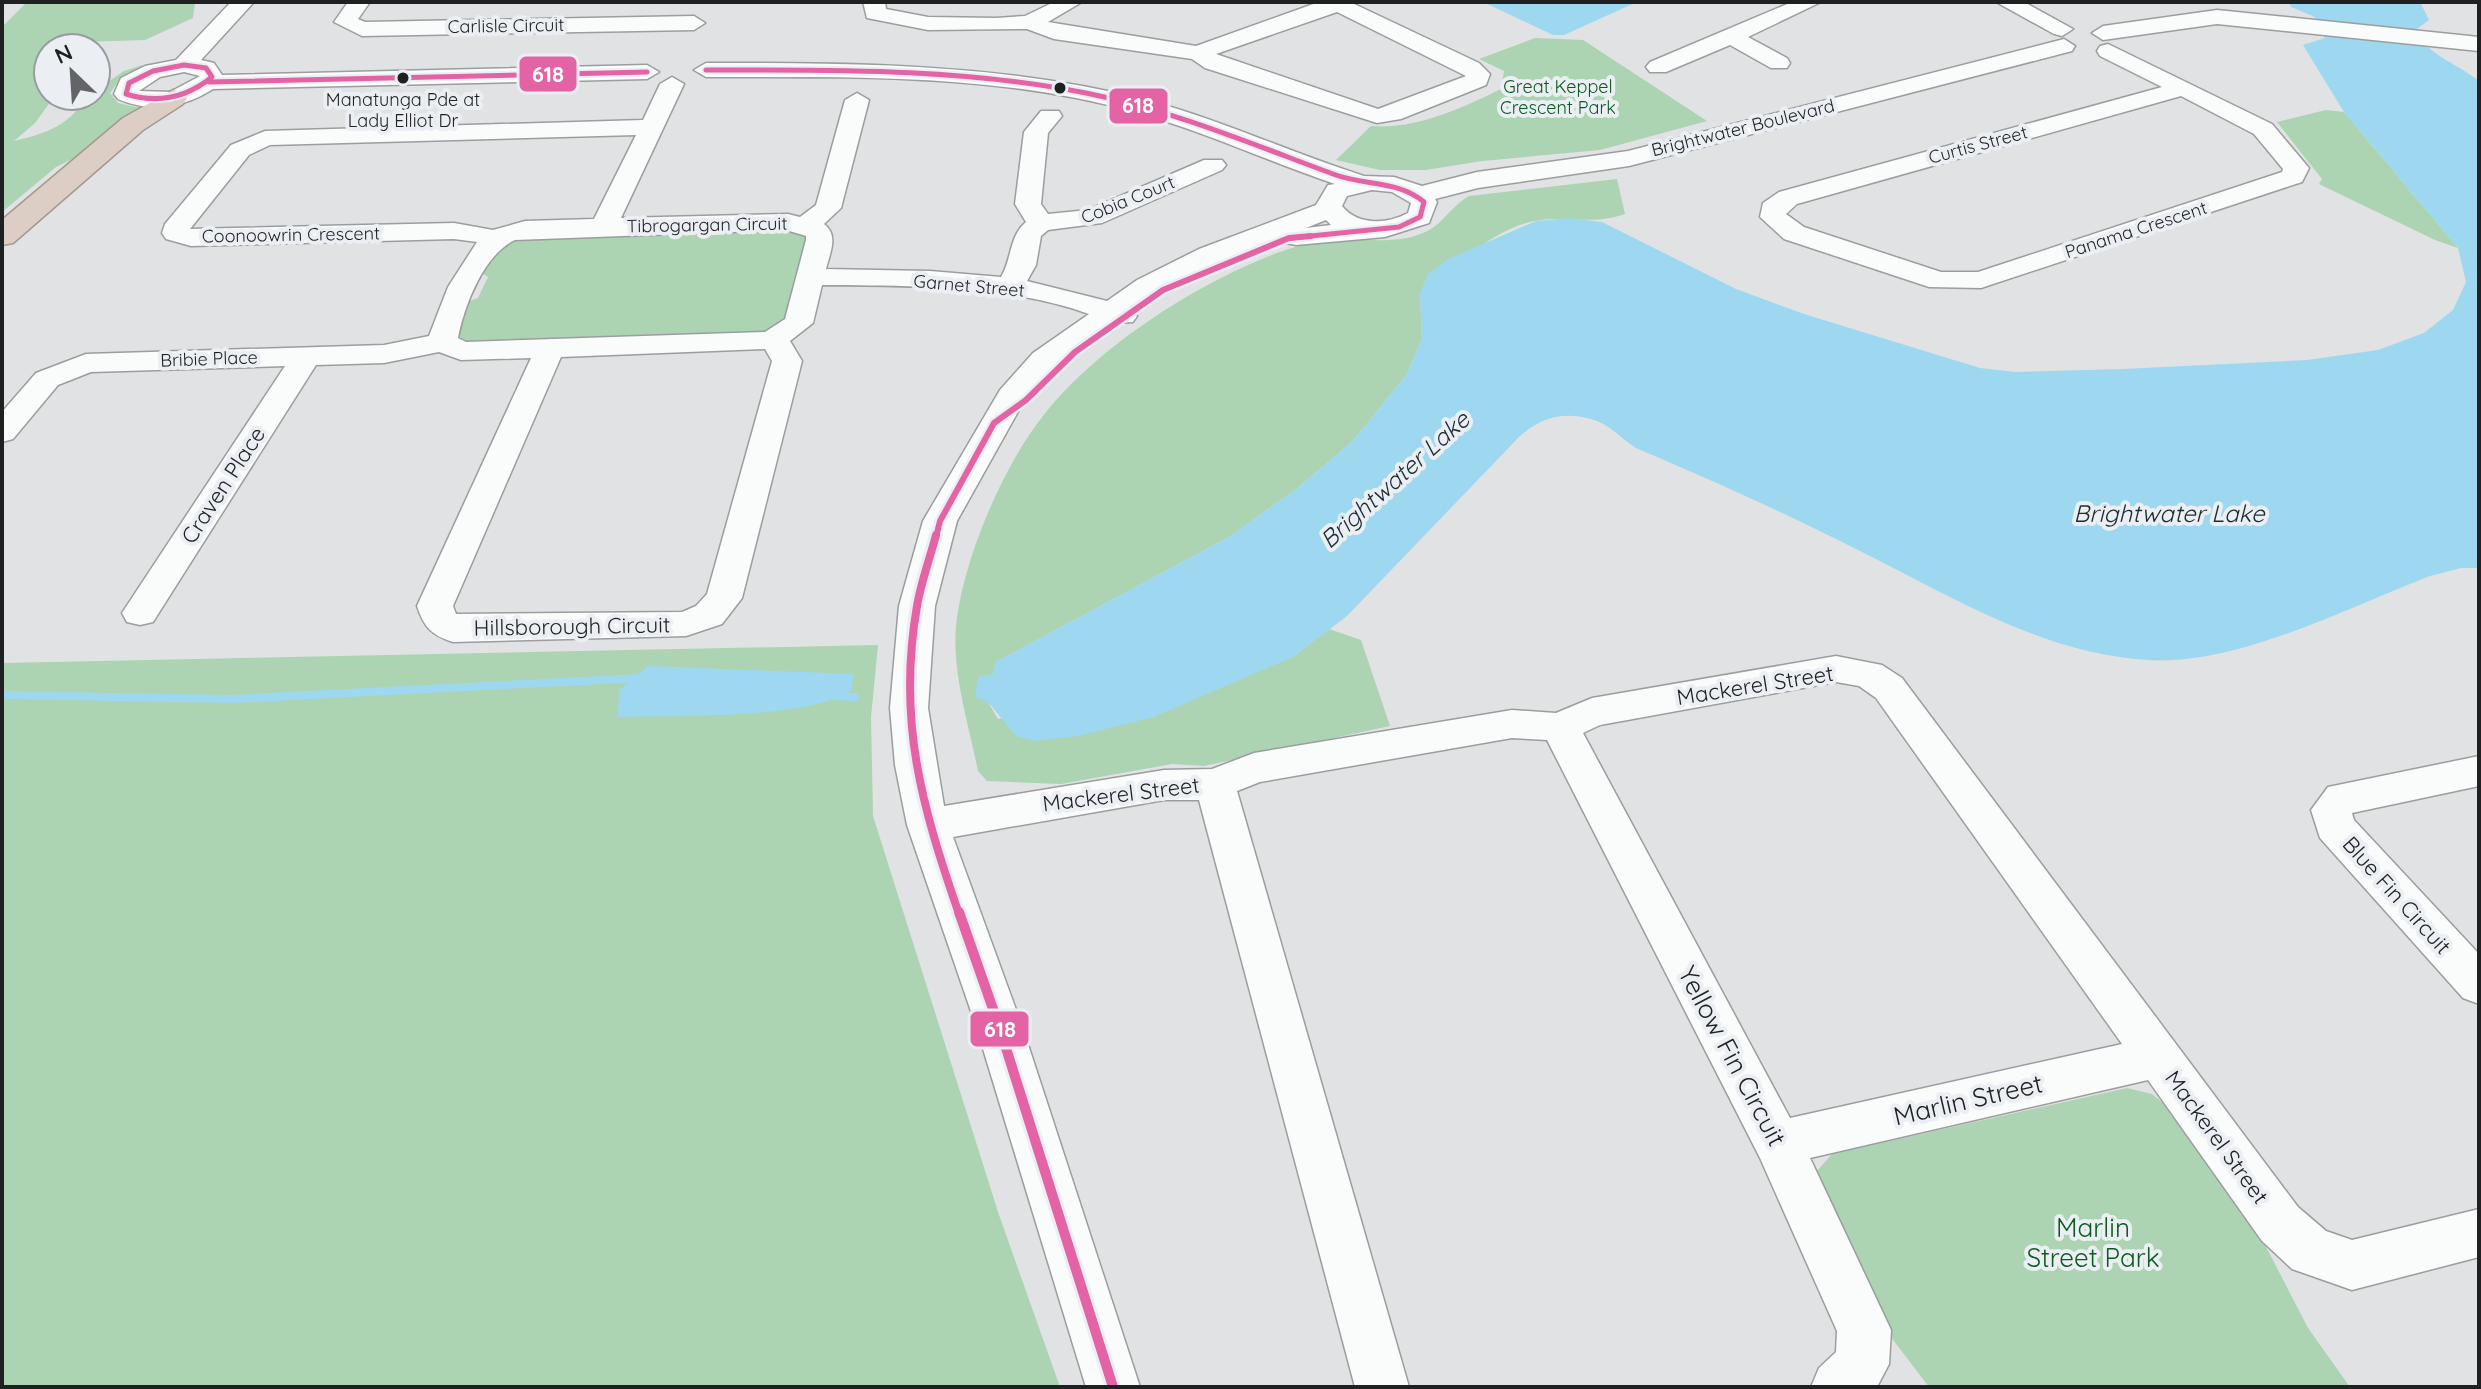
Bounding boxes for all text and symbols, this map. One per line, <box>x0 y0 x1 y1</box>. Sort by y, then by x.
street label: Carlisle Circuit <box>447 13 565 38</box>
north arrow <box>32 32 112 112</box>
text: N <box>50 38 77 70</box>
line badge: 618 <box>518 55 578 93</box>
text: 618 <box>532 60 564 88</box>
marker: Manatunga Pde at Lady Elliot Dr <box>395 70 411 86</box>
park label: Great Keppel Crescent Park <box>1500 75 1616 119</box>
unlabelled marker <box>1052 80 1068 96</box>
line badge: 618 <box>1108 87 1169 125</box>
place label: Manatunga Pde at Lady Elliot Dr <box>326 88 480 132</box>
text: 618 <box>1122 91 1154 119</box>
street label: Brightwater Boulevard <box>1649 94 1837 161</box>
street label: Curtis Street <box>1926 120 2030 169</box>
street label: Cobia Court <box>1078 170 1178 229</box>
street label: Panama Crescent <box>2062 196 2210 263</box>
street label: Tibrogargan Circuit <box>626 212 788 237</box>
street label: Coonoowrin Crescent <box>202 221 380 248</box>
street label: Garnet Street <box>913 269 1026 302</box>
street label: Bribie Place <box>160 345 258 372</box>
water label: Brightwater Lake <box>1313 403 1476 554</box>
street label: Craven Place <box>175 421 271 549</box>
water label: Brightwater Lake <box>2074 498 2266 528</box>
street label: Hillsborough Circuit <box>473 610 671 642</box>
street label: Mackerel Street <box>1675 659 1835 711</box>
street label: Mackerel Street <box>1041 770 1201 818</box>
street label: Blue Fin Circuit <box>2337 830 2457 960</box>
street label: Yellow Fin Circuit <box>1671 960 1794 1151</box>
line badge: 618 <box>969 1010 1030 1048</box>
text: 618 <box>984 1015 1016 1043</box>
street label: Mackerel Street <box>2159 1065 2275 1209</box>
street label: Marlin Street <box>1890 1066 2046 1133</box>
park label: Marlin Street Park <box>2026 1211 2160 1274</box>

